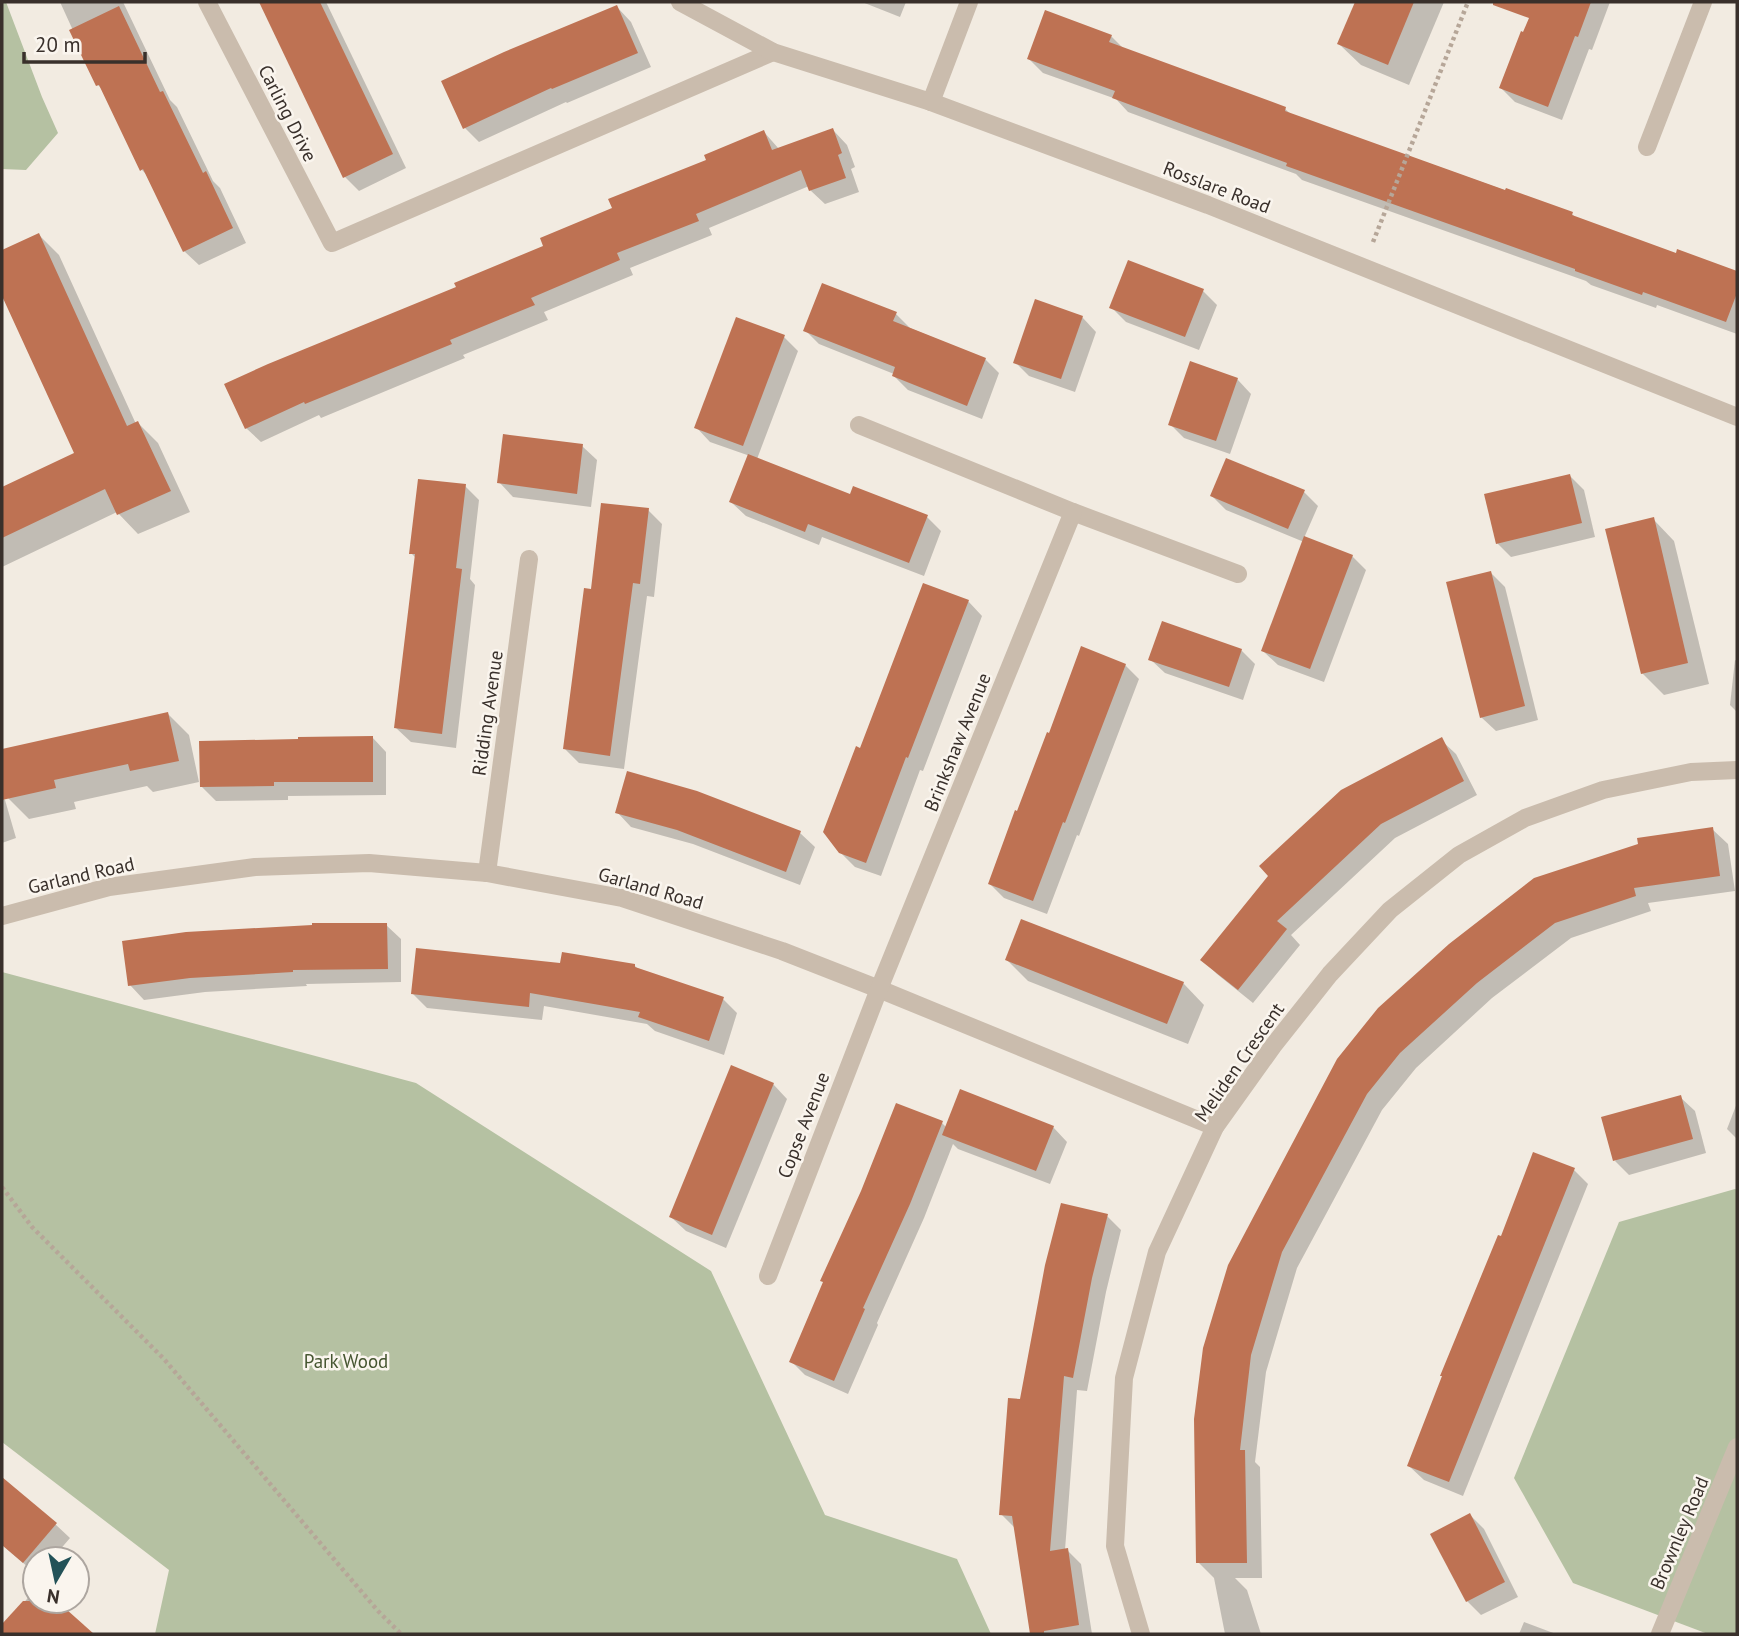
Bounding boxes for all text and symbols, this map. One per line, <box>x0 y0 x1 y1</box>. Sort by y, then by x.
scale bar <box>24 21 145 65</box>
text: 20 m <box>35 31 81 58</box>
street label: Carling Drive <box>253 61 323 165</box>
street label: Rosslare Road <box>1160 156 1274 218</box>
street label: Ridding Avenue <box>466 649 508 777</box>
street label: Brinkshaw Avenue <box>918 669 996 815</box>
street label: Garland Road <box>25 851 137 899</box>
street label: Garland Road <box>596 862 706 914</box>
street label: Meliden Crescent <box>1189 997 1289 1126</box>
street label: Copse Avenue <box>772 1068 834 1182</box>
park label: Park Wood <box>304 1349 388 1373</box>
street label: Brownley Road <box>1644 1473 1714 1593</box>
north arrow <box>21 1545 91 1615</box>
text: N <box>45 1584 61 1610</box>

